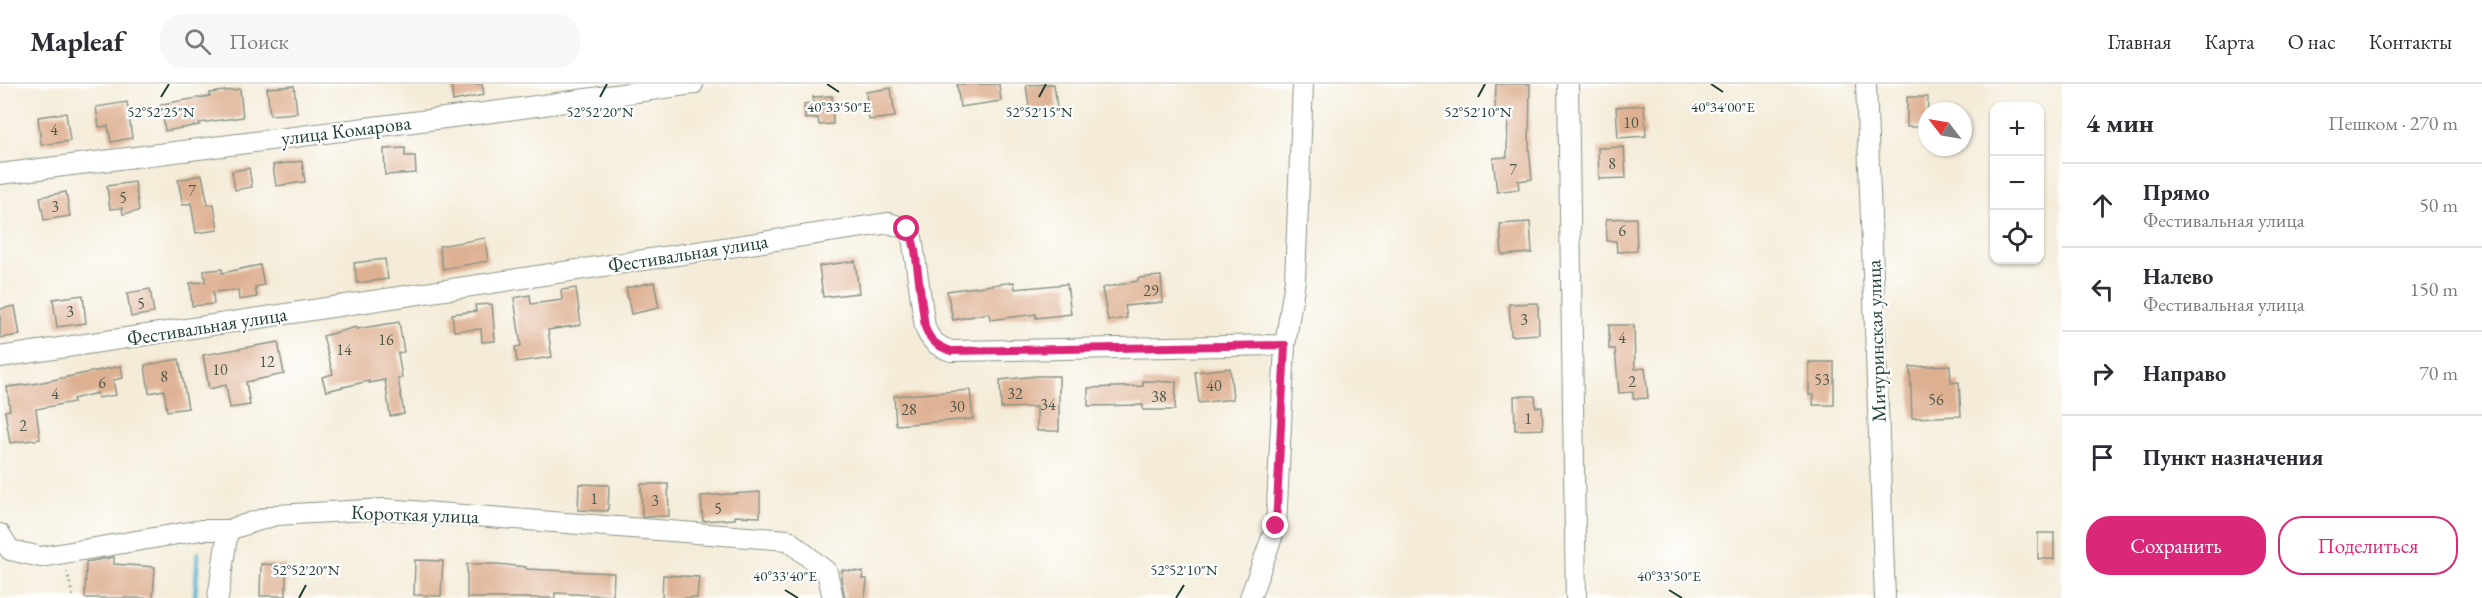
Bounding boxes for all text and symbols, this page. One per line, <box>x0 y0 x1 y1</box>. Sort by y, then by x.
search box <box>160 14 580 68</box>
text: Mapleaf <box>30 23 124 59</box>
icon: search <box>181 25 214 58</box>
text: Поиск <box>229 27 289 56</box>
text: Главная <box>2107 28 2171 55</box>
text: Карта <box>2204 28 2255 55</box>
text: О нас <box>2288 28 2336 55</box>
text: Контакты <box>2369 28 2452 55</box>
text: 40°33'50"E <box>807 97 872 116</box>
text: 40°34'00"E <box>1691 97 1756 116</box>
text: 52°52'25"N <box>127 102 195 121</box>
text: 52°52'20"N <box>566 102 634 121</box>
text: 52°52'15"N <box>1005 102 1073 121</box>
text: 52°52'10"N <box>1444 102 1512 121</box>
north arrow <box>1918 102 1972 156</box>
map controls <box>1990 102 2044 264</box>
button: + <box>1990 102 2044 156</box>
text: 4 мин <box>2086 106 2154 140</box>
street label: улица Комарова <box>280 109 412 151</box>
text: Пешком · 270 m <box>2328 110 2458 136</box>
house number: 10 <box>1623 112 1639 133</box>
house number: 4 <box>50 119 58 140</box>
house number: 8 <box>1608 153 1616 174</box>
button: − <box>1990 156 2044 210</box>
house number: 7 <box>1509 159 1517 180</box>
text: Прямо <box>2143 178 2210 207</box>
house number: 7 <box>188 180 196 201</box>
house number: 5 <box>119 187 127 208</box>
icon: ahead <box>2086 189 2119 222</box>
text: 50 m <box>2419 192 2458 218</box>
house number: 3 <box>51 196 59 217</box>
text: Фестивальная улица <box>2143 207 2305 233</box>
button: locate <box>1990 210 2044 264</box>
route start <box>893 215 919 241</box>
house number: 6 <box>1618 220 1626 241</box>
street label: Фестивальная улица <box>606 228 770 278</box>
street label: Мичуринская улица <box>1860 259 1892 423</box>
text: Налево <box>2143 262 2213 291</box>
icon: left <box>2086 273 2119 306</box>
text: 150 m <box>2410 276 2458 302</box>
house number: 29 <box>1143 280 1159 301</box>
text: Фестивальная улица <box>2143 291 2305 317</box>
house number: 5 <box>137 293 145 314</box>
house number: 3 <box>66 301 74 322</box>
street label: Фестивальная улица <box>125 301 289 351</box>
house number: 3 <box>1520 309 1528 330</box>
house number: 4 <box>1618 327 1626 348</box>
house number: 16 <box>378 329 394 350</box>
house number: 14 <box>336 339 352 360</box>
house number: 12 <box>259 351 275 372</box>
icon: right <box>2086 357 2119 390</box>
house number: 10 <box>212 359 228 380</box>
text: Направо <box>2143 359 2226 388</box>
text: 70 m <box>2419 360 2458 386</box>
house number: 8 <box>160 366 168 387</box>
house number: 53 <box>1814 369 1830 390</box>
house number: 2 <box>1628 371 1636 392</box>
house number: 6 <box>98 372 106 393</box>
house number: 40 <box>1206 375 1222 396</box>
house number: 4 <box>51 383 59 404</box>
house number: 32 <box>1007 383 1023 404</box>
house number: 38 <box>1151 386 1167 407</box>
house number: 56 <box>1928 389 1944 410</box>
house number: 34 <box>1040 394 1056 415</box>
house number: 30 <box>949 396 965 417</box>
house number: 28 <box>901 399 917 420</box>
house number: 1 <box>1524 408 1532 429</box>
house number: 2 <box>19 415 27 436</box>
icon: arrive <box>2086 441 2119 474</box>
text: Пункт назначения <box>2143 443 2323 472</box>
house number: 1 <box>590 488 598 509</box>
house number: 3 <box>651 490 659 511</box>
house number: 5 <box>714 498 722 519</box>
street label: Короткая улица <box>351 499 479 529</box>
route end <box>1262 512 1288 538</box>
button: Сохранить <box>2086 516 2266 575</box>
button: Поделиться <box>2278 516 2458 575</box>
text: 52°52'20"N <box>272 560 340 579</box>
text: 52°52'10"N <box>1150 560 1218 579</box>
text: 40°33'40"E <box>753 566 818 585</box>
text: 40°33'50"E <box>1637 566 1702 585</box>

